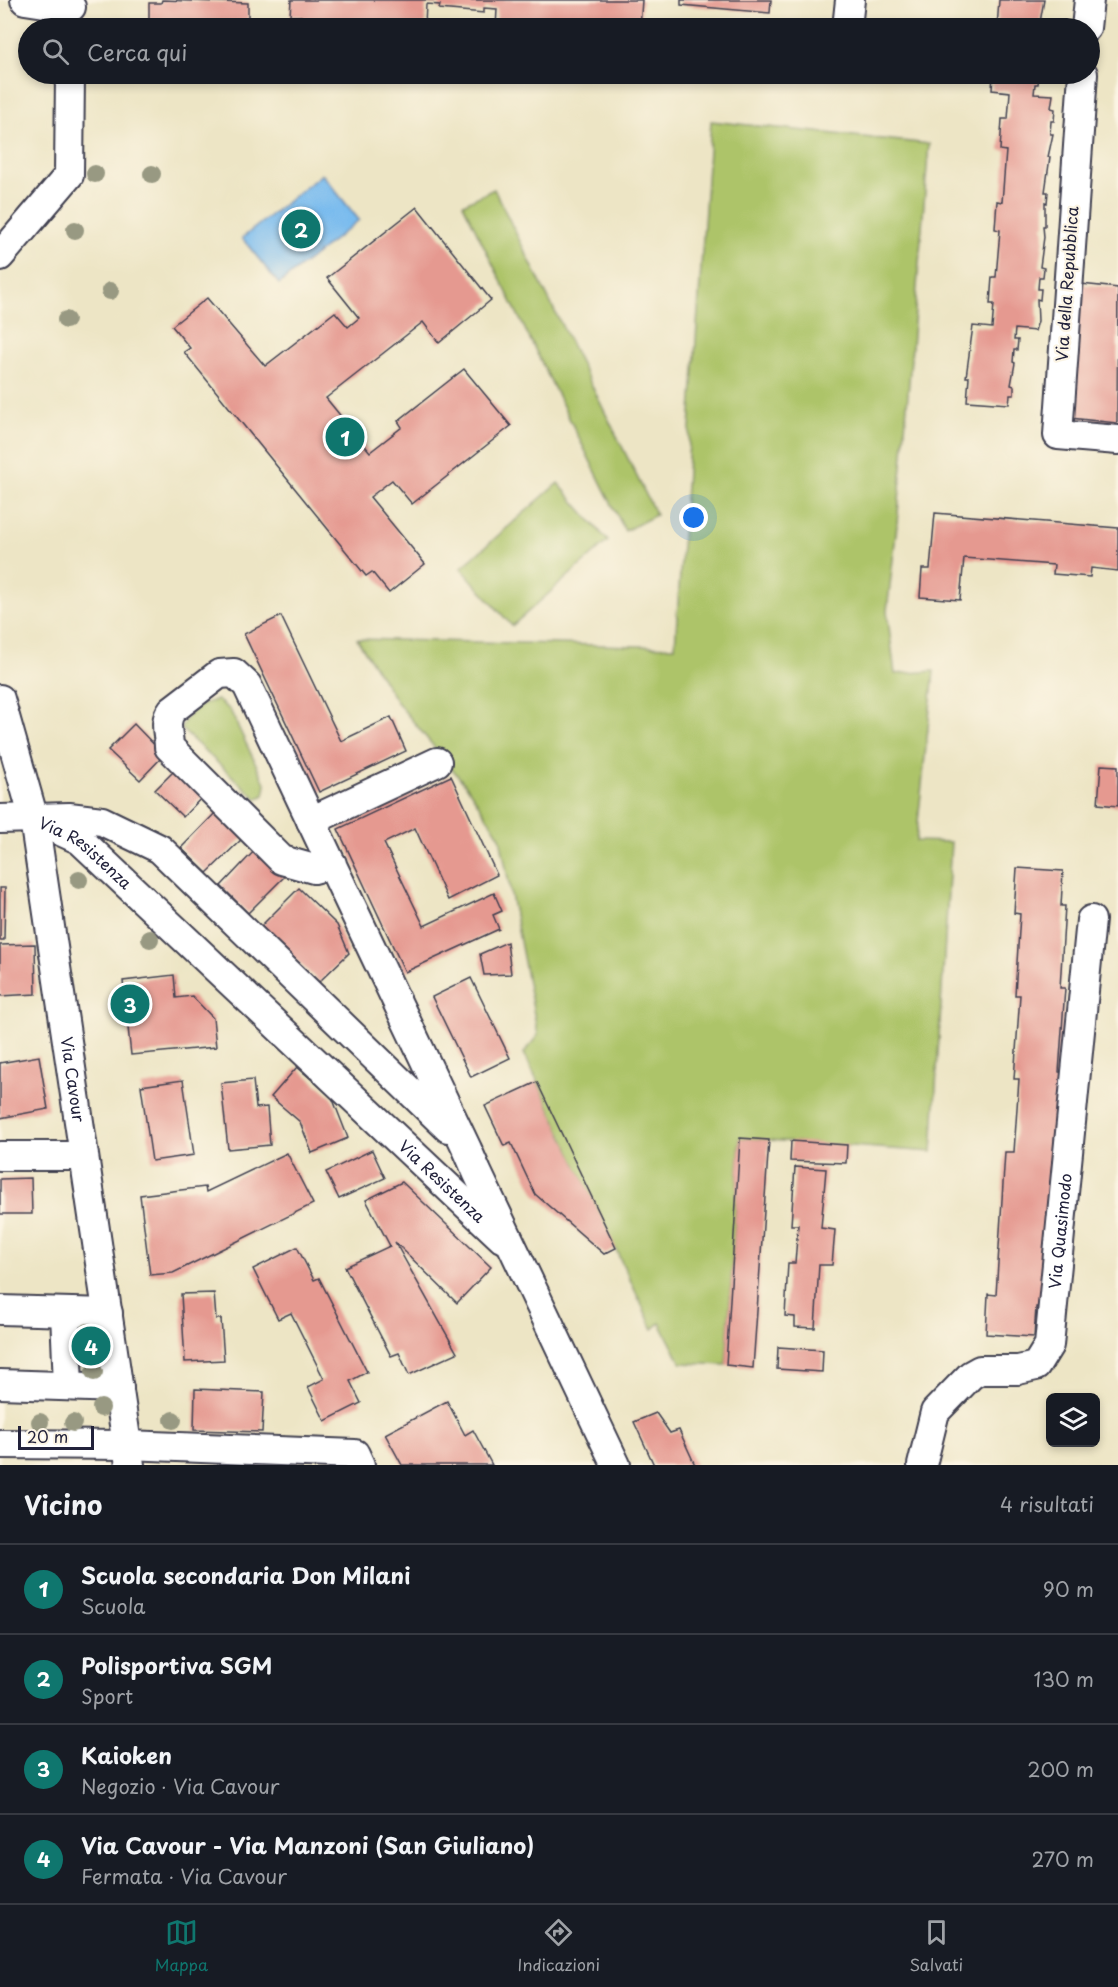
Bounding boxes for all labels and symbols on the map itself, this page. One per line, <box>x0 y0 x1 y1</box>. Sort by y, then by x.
street label: Via della Repubblica <box>1049 205 1083 362</box>
pin: 2 <box>282 206 320 252</box>
pin: 1 <box>326 414 364 460</box>
your location <box>679 503 708 532</box>
street label: Via Resistenza <box>35 810 138 894</box>
pin: 3 <box>110 982 150 1026</box>
street label: Via Cavour <box>56 1035 92 1124</box>
street label: Via Resistenza <box>394 1134 491 1228</box>
street label: Via Quasimodo <box>1042 1172 1077 1290</box>
pin: 4 <box>72 1324 110 1368</box>
scale bar <box>18 1423 94 1450</box>

